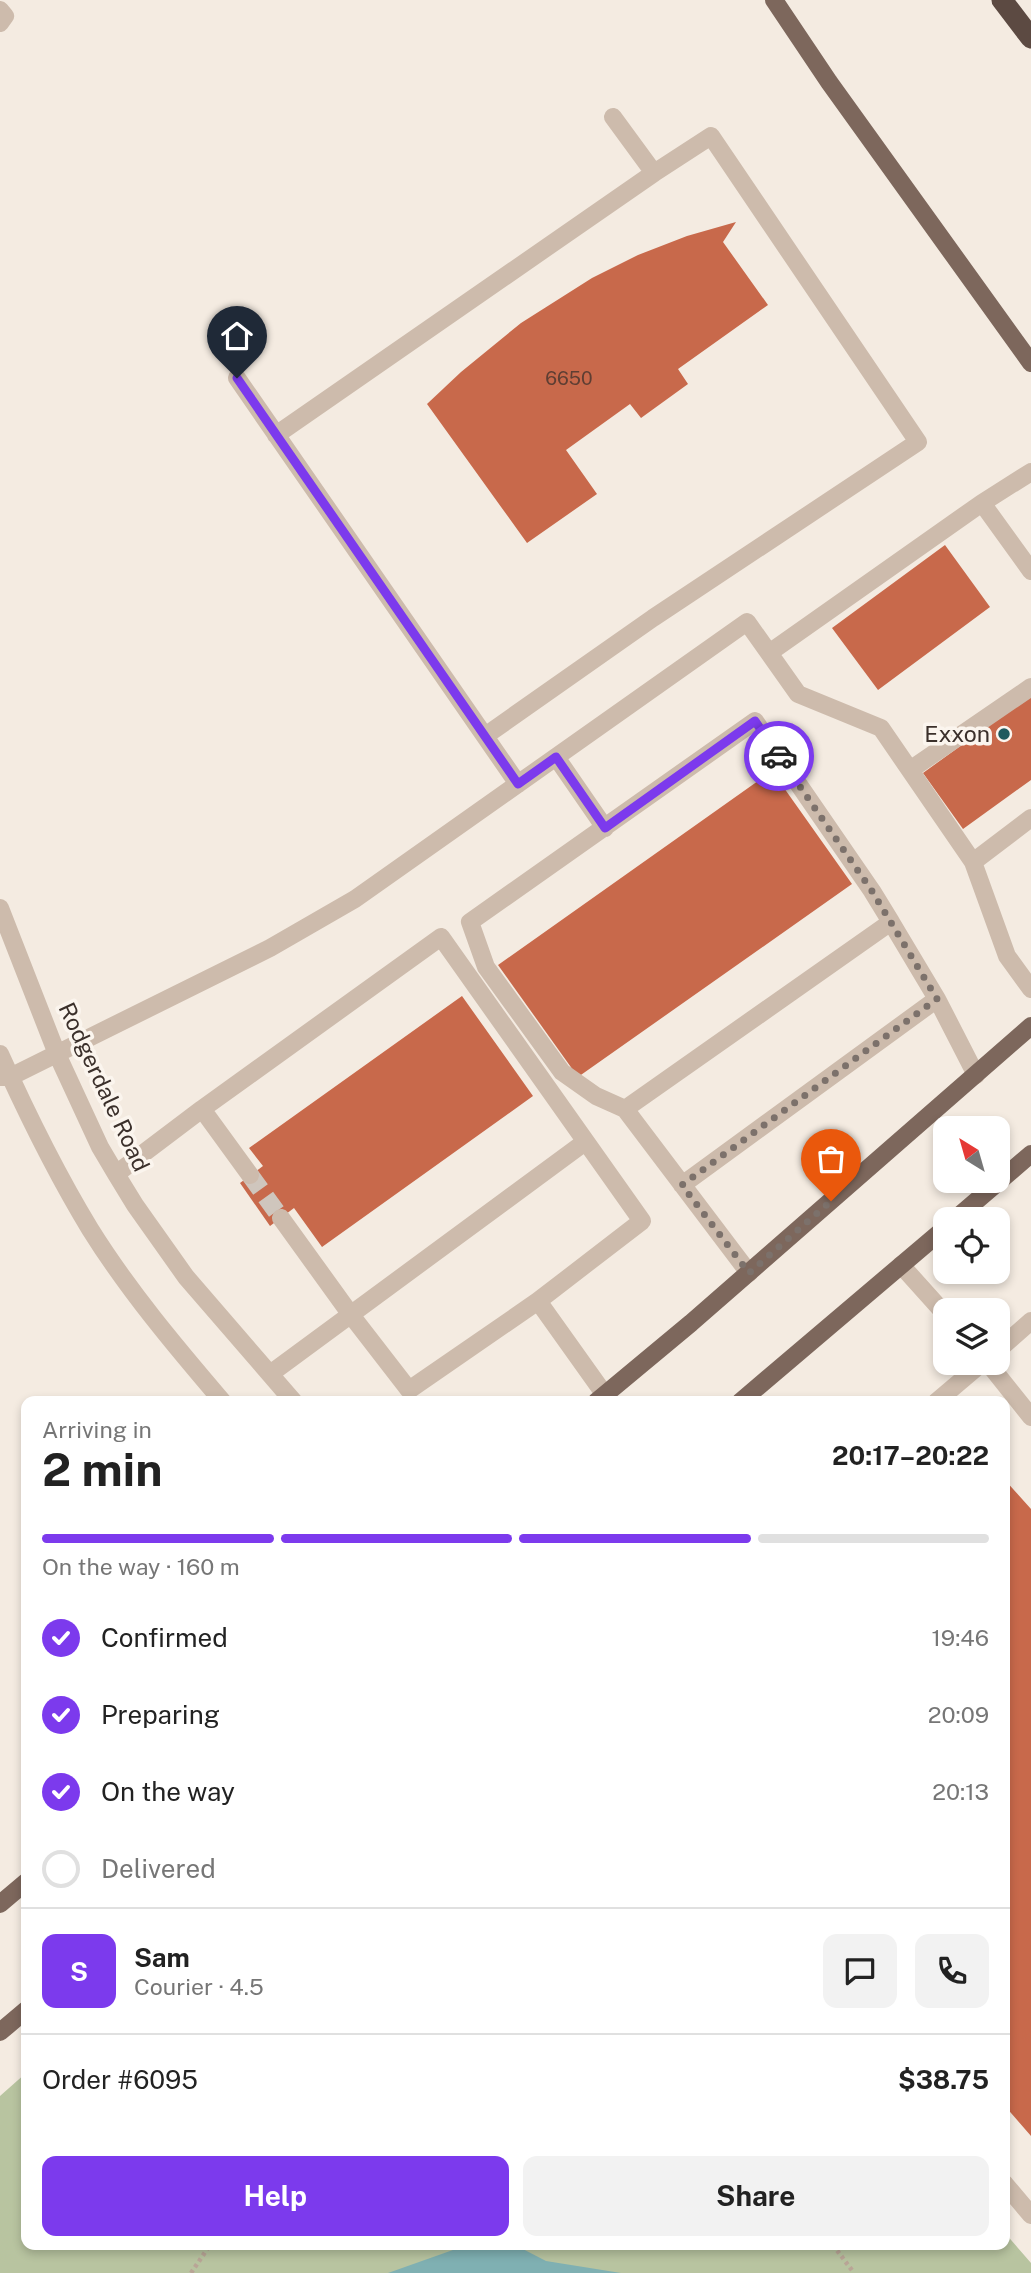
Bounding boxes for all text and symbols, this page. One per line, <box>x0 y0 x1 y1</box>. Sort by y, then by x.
pin <box>207 306 267 378</box>
icon: home <box>218 317 256 355</box>
house number: 6650 <box>545 367 593 389</box>
place label: Exxon <box>924 720 990 747</box>
courier <box>744 721 814 791</box>
marker: Exxon <box>996 726 1012 742</box>
icon: car <box>760 737 798 775</box>
street label: Rodgerdale Road <box>53 998 155 1176</box>
north arrow <box>933 1116 1010 1194</box>
map controls <box>933 1116 1010 1375</box>
pin <box>801 1129 861 1201</box>
icon: bag <box>812 1140 850 1178</box>
button: locate <box>933 1207 1010 1284</box>
button: layers <box>933 1298 1010 1375</box>
text: Arriving in <box>42 1416 152 1443</box>
text: 20:17–20:22 <box>832 1440 989 1471</box>
text: 2 min <box>42 1442 162 1496</box>
text: On the way · 160 m <box>42 1553 240 1580</box>
icon: check <box>42 1619 80 1657</box>
text: Confirmed <box>101 1622 228 1653</box>
text: 19:46 <box>931 1624 989 1651</box>
icon: check <box>42 1696 80 1734</box>
text: Preparing <box>101 1699 220 1730</box>
text: 20:09 <box>928 1701 989 1728</box>
icon: check <box>42 1773 80 1811</box>
text: On the way <box>101 1776 235 1807</box>
text: 20:13 <box>932 1778 989 1805</box>
text: Delivered <box>101 1853 216 1884</box>
button: chat <box>823 1934 897 2008</box>
button: phone <box>915 1934 989 2008</box>
text: Sam <box>134 1942 190 1973</box>
text: S <box>70 1956 88 1987</box>
text: Courier · 4.5 <box>134 1973 264 2000</box>
text: Order #6095 <box>42 2064 198 2095</box>
text: $38.75 <box>898 2064 989 2095</box>
button: Help <box>42 2156 509 2236</box>
button: Share <box>523 2156 989 2236</box>

